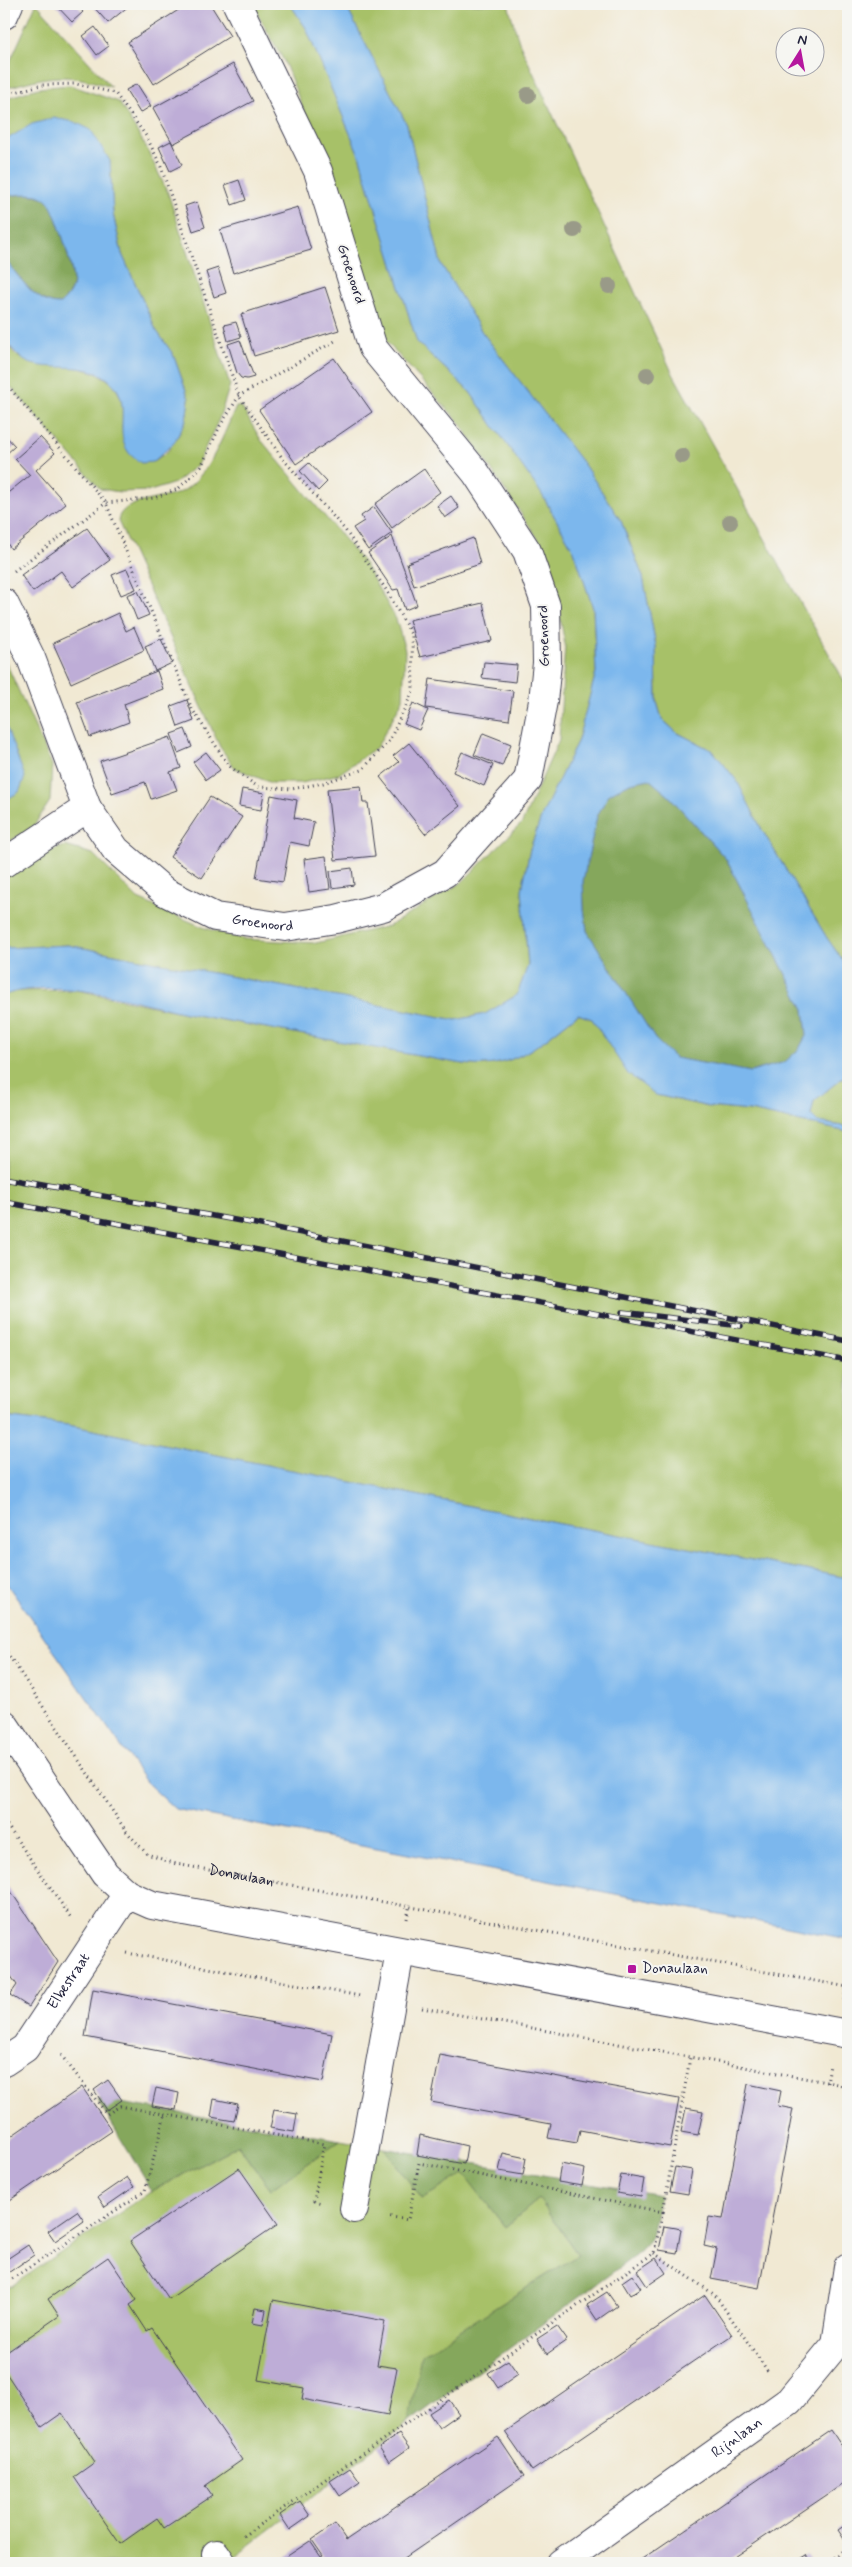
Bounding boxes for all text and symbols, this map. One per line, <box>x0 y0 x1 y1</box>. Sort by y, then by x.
north arrow <box>774 28 824 78</box>
text: N <box>796 30 809 50</box>
street label: Groenoord <box>332 241 370 307</box>
street label: Groenoord <box>533 605 555 667</box>
street label: Groenoord <box>230 909 295 937</box>
street label: Donaulaan <box>207 1860 275 1892</box>
street label: Elbestraat <box>43 1949 95 2014</box>
place label: Donaulaan <box>642 1959 708 1979</box>
marker: Donaulaan <box>626 1963 638 1975</box>
street label: Rijnlaan <box>708 2413 767 2463</box>

